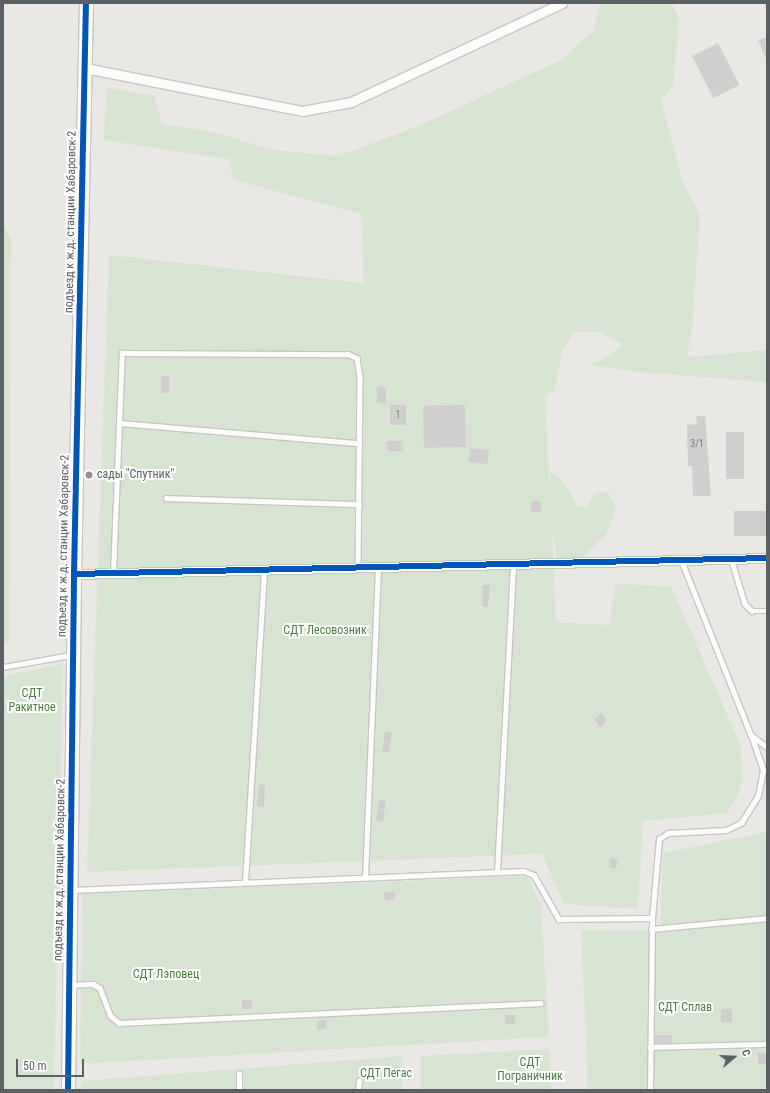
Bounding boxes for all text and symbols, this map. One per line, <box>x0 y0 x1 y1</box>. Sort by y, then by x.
street label: подъезд к ж.д. станции Хабаровск-2 <box>62 131 80 313</box>
house number: 1 <box>396 409 400 421</box>
house number: 3/1 <box>690 438 704 450</box>
street label: подъезд к ж.д. станции Хабаровск-2 <box>55 455 73 637</box>
place label: сады "Спутник" <box>97 468 174 482</box>
marker: сады "Спутник" <box>84 470 94 480</box>
park label: СДТ Лесовозник <box>283 624 367 638</box>
park label: СДТ Ракитное <box>8 687 56 715</box>
street label: подъезд к ж.д. станции Хабаровск-2 <box>51 779 69 961</box>
park label: СДТ Лэповец <box>133 968 199 982</box>
park label: СДТ Сплав <box>658 1001 712 1015</box>
north arrow <box>714 1037 754 1077</box>
text: С <box>739 1048 753 1058</box>
scale bar <box>18 1051 86 1077</box>
park label: СДТ Пограничник <box>497 1056 563 1084</box>
text: 50 m <box>23 1059 47 1073</box>
park label: СДТ Пегас <box>360 1067 412 1081</box>

